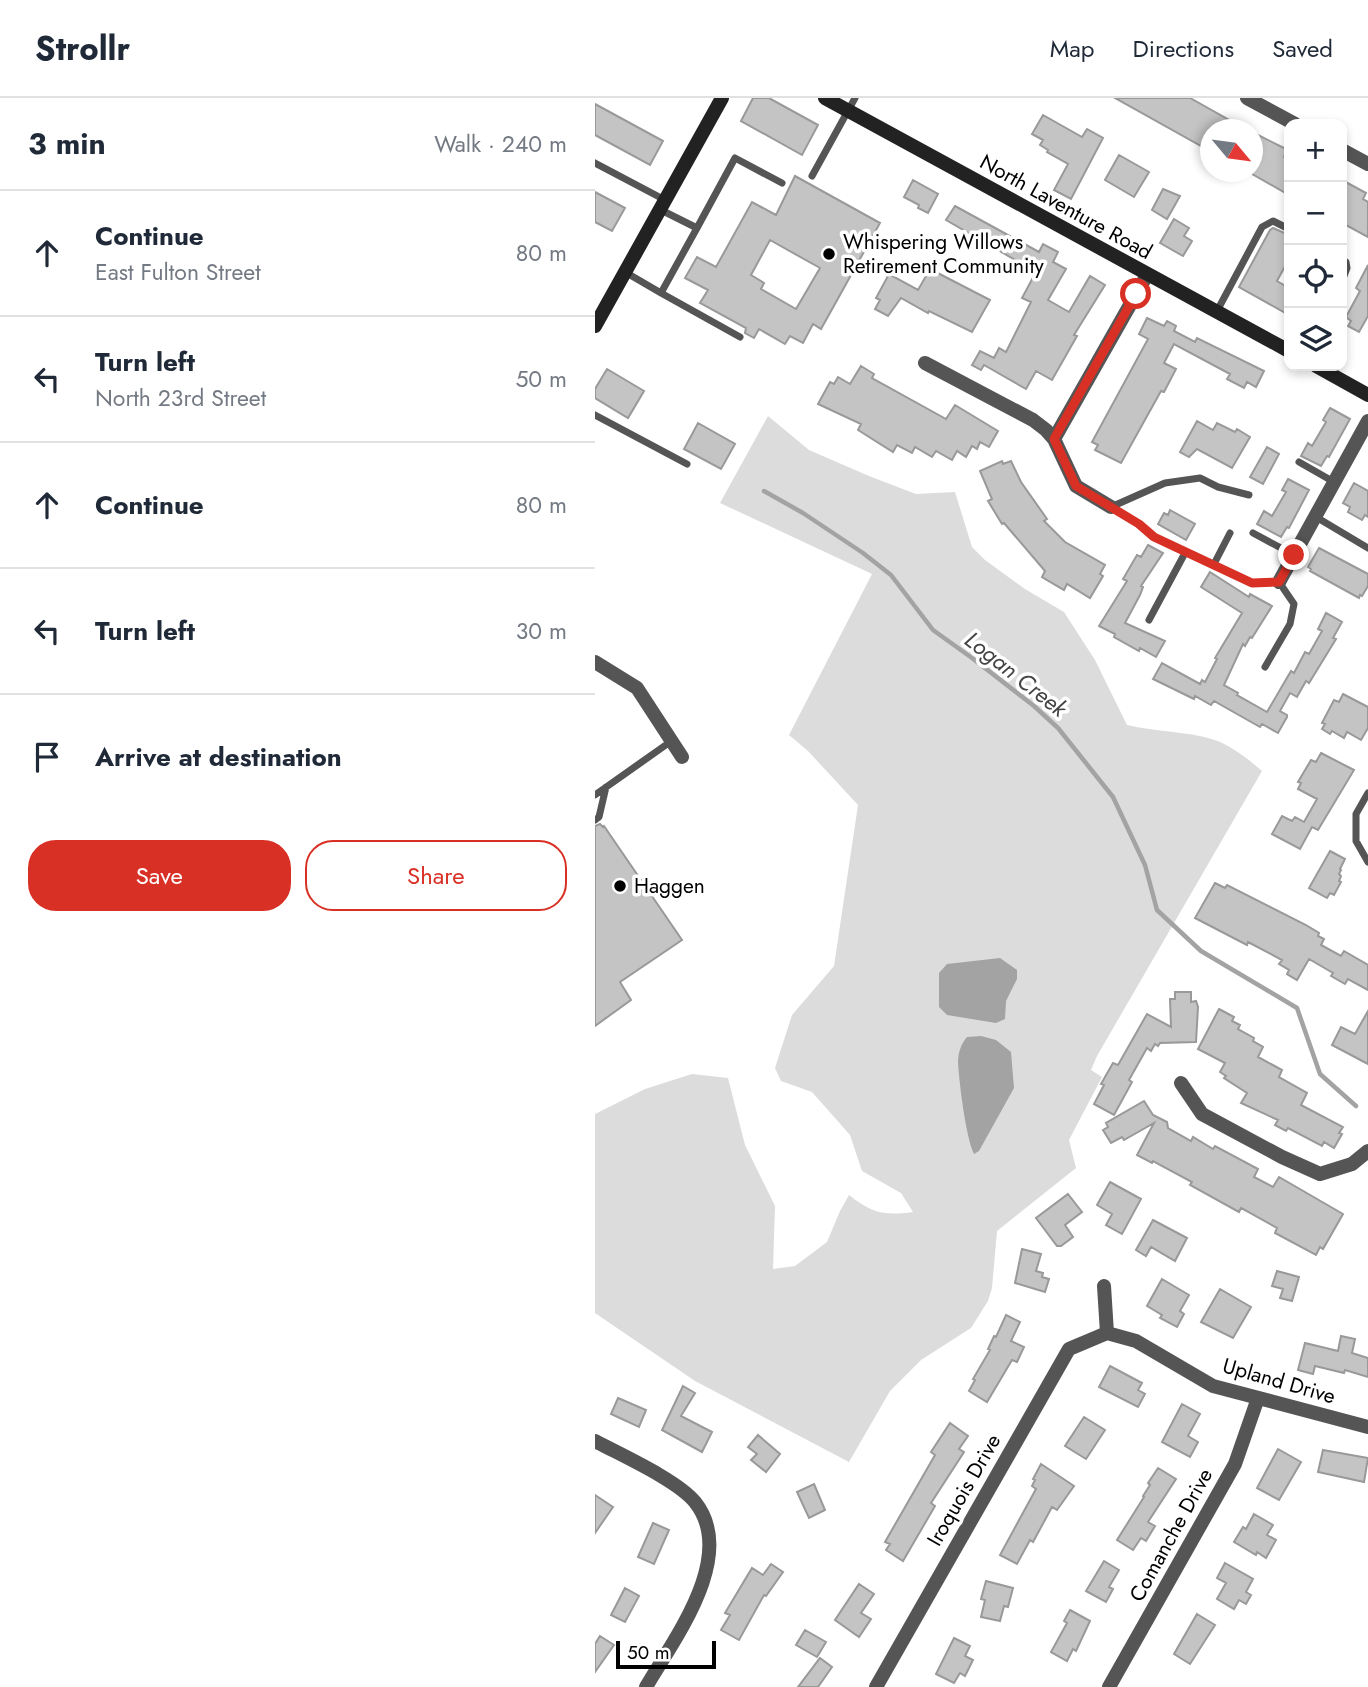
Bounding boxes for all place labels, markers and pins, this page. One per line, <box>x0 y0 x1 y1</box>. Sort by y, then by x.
place label: Whispering Willows Retirement Community <box>843 227 1044 281</box>
marker: Whispering Willows Retirement Community <box>821 246 837 262</box>
place label: Haggen <box>634 871 705 901</box>
marker: Haggen <box>612 878 628 894</box>

